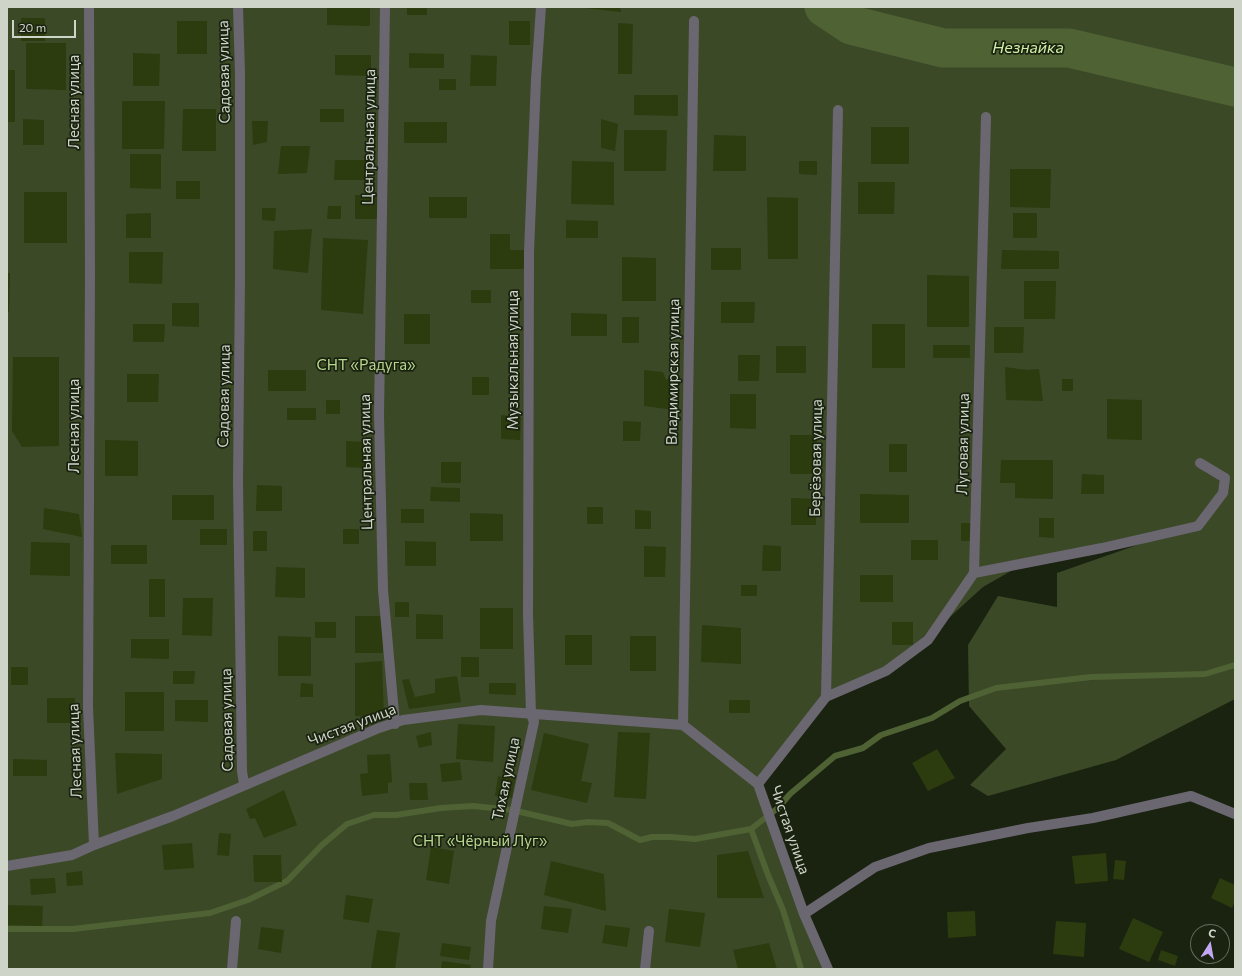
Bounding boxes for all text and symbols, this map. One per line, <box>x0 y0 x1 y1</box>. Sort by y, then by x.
scale bar <box>14 12 78 38</box>
text: 20 m <box>19 20 46 34</box>
street label: Садовая улица <box>214 20 234 124</box>
water label: Незнайка <box>992 38 1064 58</box>
street label: Лесная улица <box>65 55 83 149</box>
street label: Центральная улица <box>359 69 379 205</box>
street label: Музыкальная улица <box>504 290 522 430</box>
street label: Владимирская улица <box>663 299 683 445</box>
street label: Садовая улица <box>214 344 234 448</box>
park label: СНТ «Радуга» <box>316 356 416 374</box>
street label: Лесная улица <box>65 379 83 473</box>
street label: Луговая улица <box>953 393 973 495</box>
street label: Центральная улица <box>356 394 376 530</box>
street label: Берёзовая улица <box>806 399 826 517</box>
street label: Садовая улица <box>217 668 237 772</box>
street label: Чистая улица <box>305 700 399 750</box>
street label: Лесная улица <box>64 703 86 799</box>
street label: Тихая улица <box>488 736 524 822</box>
street label: Чистая улица <box>766 783 814 877</box>
park label: СНТ «Чёрный Луг» <box>413 832 547 850</box>
north arrow <box>1190 924 1230 964</box>
text: С <box>1207 926 1217 940</box>

